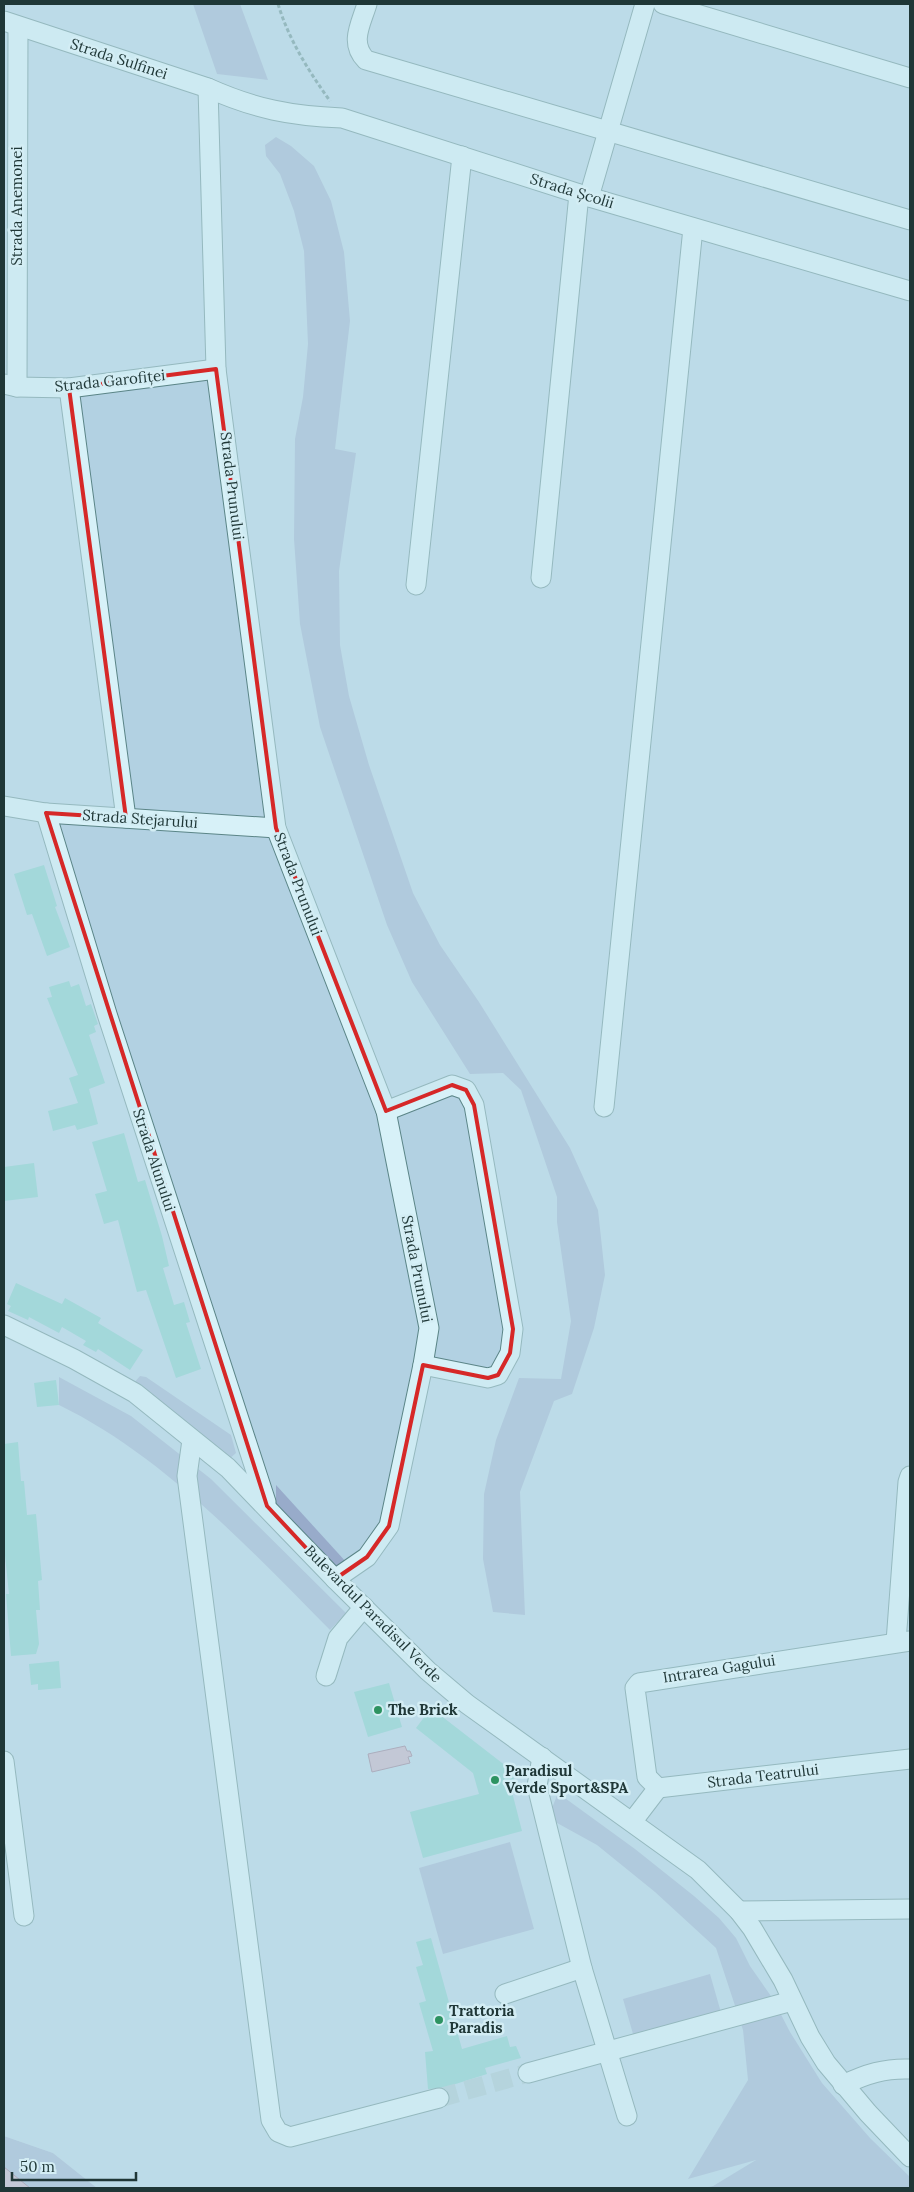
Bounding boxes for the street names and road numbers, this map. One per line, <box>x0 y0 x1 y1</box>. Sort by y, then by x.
street label: Strada Sulfinei <box>68 34 170 83</box>
street label: Strada Anemonei <box>7 146 26 266</box>
street label: Strada Școlii <box>528 169 616 212</box>
street label: Strada Garofiței <box>54 365 166 396</box>
street label: Strada Prunului <box>216 431 249 541</box>
street label: Strada Stejarului <box>82 805 198 832</box>
street label: Strada Prunului <box>270 830 327 938</box>
street label: Strada Alunului <box>129 1106 180 1214</box>
street label: Strada Prunului <box>398 1214 437 1324</box>
street label: Bulevardul Paradisul Verde <box>301 1541 446 1686</box>
street label: Intrarea Gagului <box>661 1650 777 1687</box>
street label: Strada Teatrului <box>706 1759 820 1792</box>

